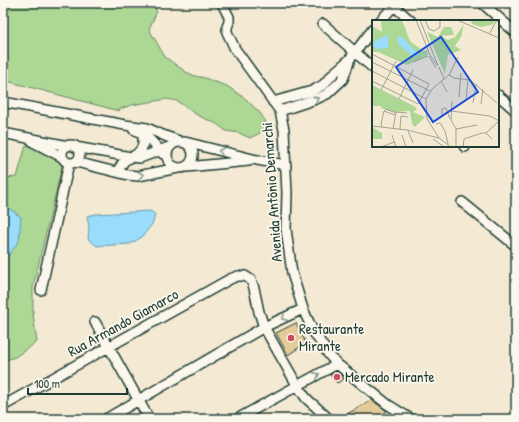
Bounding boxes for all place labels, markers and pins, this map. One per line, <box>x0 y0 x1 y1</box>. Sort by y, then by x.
place label: Restaurante Mirante <box>299 318 364 356</box>
marker: Restaurante Mirante <box>286 333 296 343</box>
place label: Mercado Mirante <box>345 366 435 387</box>
marker: Mercado Mirante <box>332 372 342 382</box>

